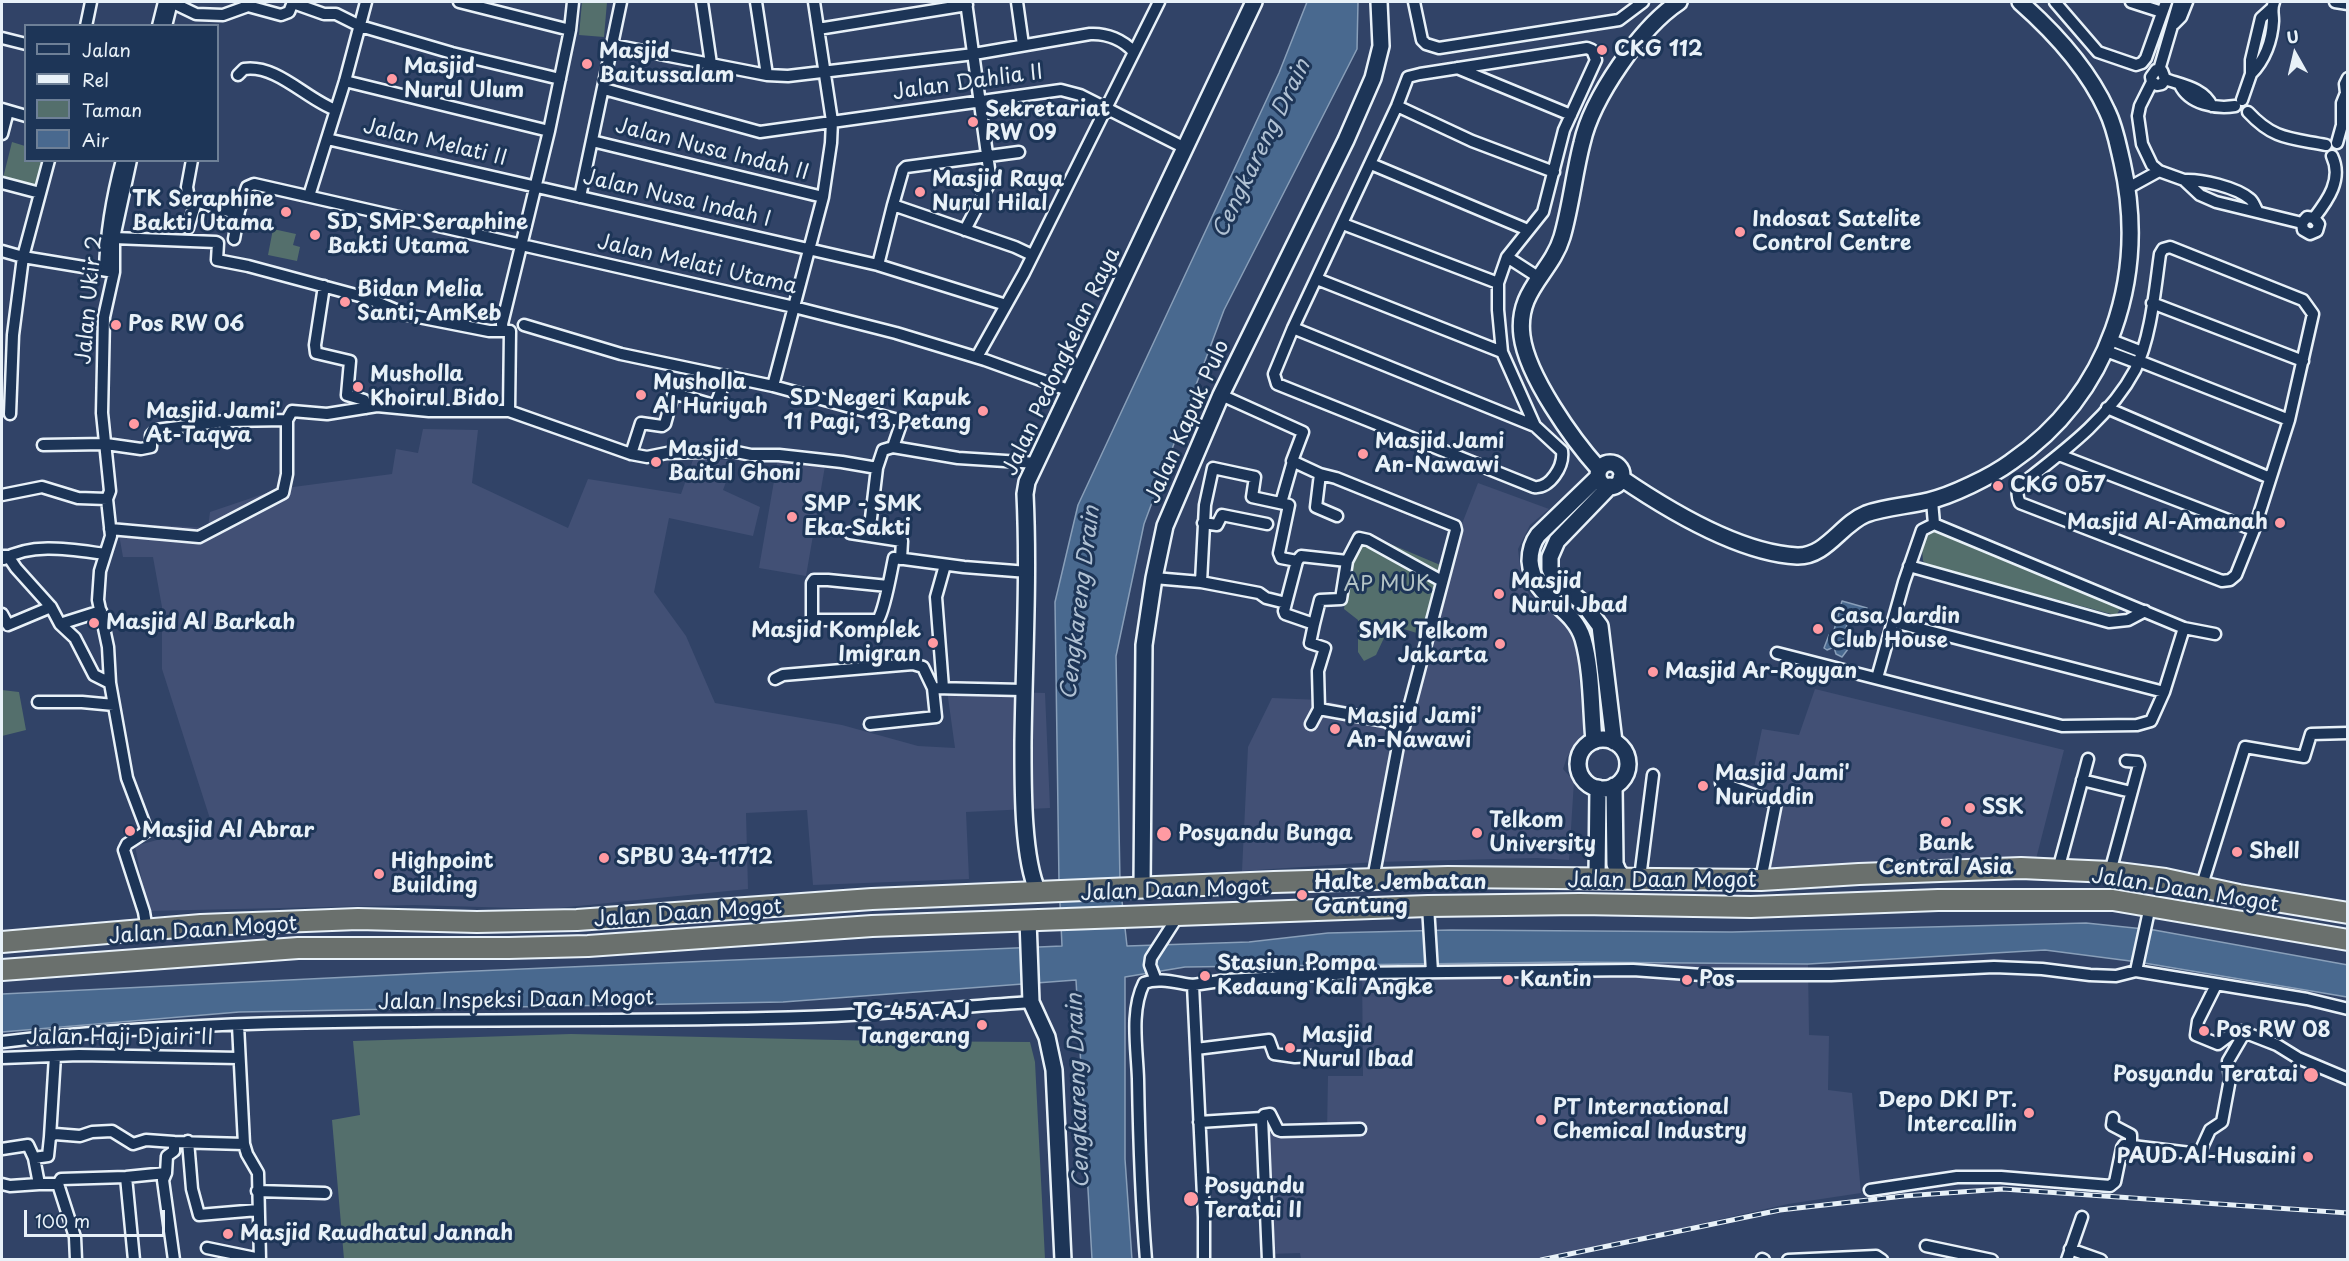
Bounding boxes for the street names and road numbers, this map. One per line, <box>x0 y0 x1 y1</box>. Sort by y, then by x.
street label: Jalan Dahlia II <box>891 60 1045 106</box>
street label: Jalan Melati II <box>361 114 509 172</box>
street label: Jalan Nusa Indah II <box>613 114 811 186</box>
street label: Jalan Nusa Indah I <box>581 165 773 233</box>
street label: Jalan Melati Utama <box>595 230 799 300</box>
street label: Jalan Ukir 2 <box>72 234 108 366</box>
street label: Jalan Pedongkelan Raya <box>998 244 1126 480</box>
street label: Jalan Kapuk Pulo <box>1141 336 1235 508</box>
street label: Jalan Daan Mogot <box>2090 864 2280 918</box>
street label: Jalan Daan Mogot <box>1568 868 1756 894</box>
street label: Jalan Daan Mogot <box>1080 875 1270 907</box>
street label: Jalan Daan Mogot <box>593 895 783 933</box>
street label: Jalan Daan Mogot <box>108 912 298 950</box>
street label: Jalan Inspeksi Daan Mogot <box>378 986 654 1016</box>
street label: Jalan Haji Djairi II <box>26 1025 214 1051</box>

